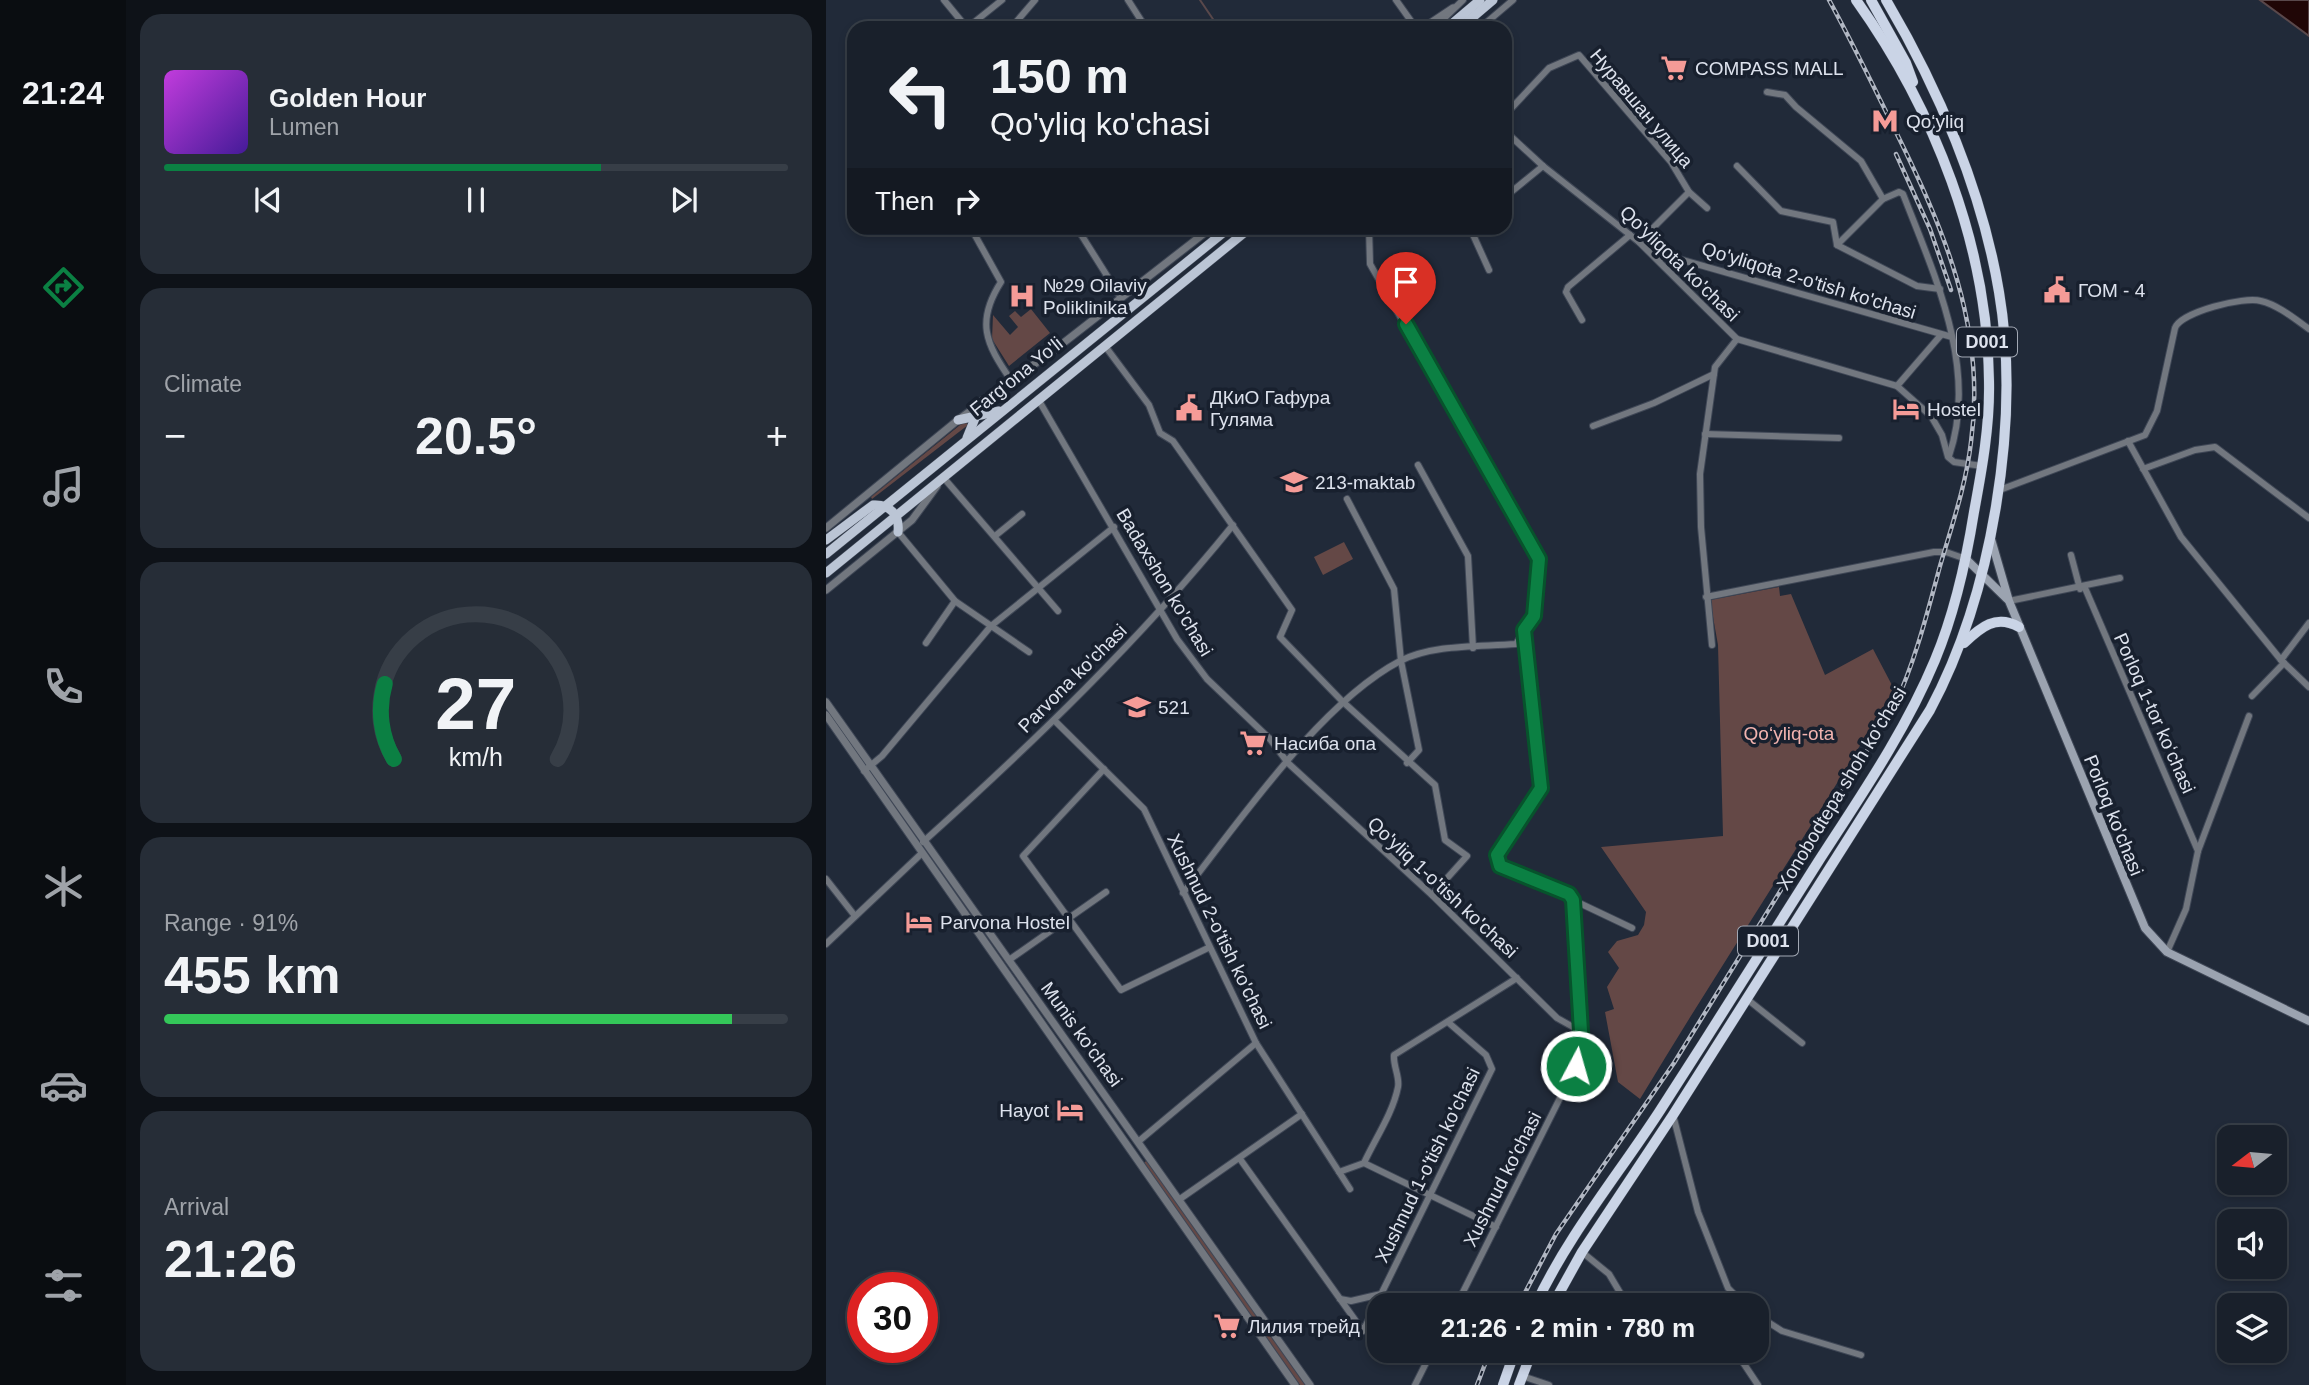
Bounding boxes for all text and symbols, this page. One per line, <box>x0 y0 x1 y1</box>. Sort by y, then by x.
street label: Нуравшан улица <box>1586 45 1698 172</box>
icon: left <box>875 49 966 140</box>
text: 150 m <box>990 49 1129 103</box>
supermarket icon: COMPASS MALL <box>1659 53 1689 83</box>
place label: COMPASS MALL <box>1695 58 1844 79</box>
text: 21:24 <box>22 75 104 111</box>
text: Golden Hour <box>269 83 426 113</box>
text: Qo'yliq ko'chasi <box>990 106 1210 142</box>
metro station icon: Qo‘yliq <box>1870 106 1900 136</box>
place label: Qo‘yliq <box>1906 111 1964 132</box>
text: Lumen <box>269 114 339 140</box>
icon: previous <box>249 181 287 219</box>
icon: pause <box>457 181 495 219</box>
icon: next <box>665 181 703 219</box>
icon: right <box>948 182 986 220</box>
text: Then <box>875 186 934 216</box>
street label: Qo'yliqota ko'chasi <box>1616 201 1743 326</box>
street label: Qo'yliqota 2-o'tish ko'chasi <box>1699 238 1919 323</box>
pin <box>1376 252 1436 324</box>
icon: directions <box>39 263 88 312</box>
icon: arrive <box>1387 263 1425 301</box>
place label: №29 Oilaviy Poliklinika <box>1043 275 1147 318</box>
public building icon: ГОМ - 4 <box>2042 275 2072 305</box>
place label: ГОМ - 4 <box>2078 280 2146 301</box>
hospital icon: №29 Oilaviy Poliklinika <box>1007 281 1037 311</box>
road number: D001 <box>1957 328 2017 356</box>
street label: Farg'ona Yo'li <box>966 333 1067 420</box>
text: Climate <box>164 371 242 397</box>
place label: ДКиО Гафура Гуляма <box>1210 387 1331 430</box>
public building icon: ДКиО Гафура Гуляма <box>1174 393 1204 423</box>
hotel icon: Hostel <box>1891 394 1921 424</box>
place label: Hostel <box>1927 399 1981 420</box>
text: 20.5° <box>415 407 537 465</box>
text: − <box>164 415 186 457</box>
text: + <box>766 415 788 457</box>
icon: music <box>39 462 88 511</box>
school or university icon: 213-maktab <box>1279 467 1309 497</box>
place label: 213-maktab <box>1315 472 1415 493</box>
street label: Badaxshon ko'chasi <box>1112 505 1217 660</box>
street label: Parvona ko'chasi <box>1014 620 1131 737</box>
street label: Porloq 1-tor koʻchasi <box>2110 630 2199 797</box>
icon: phone <box>39 662 88 711</box>
text: 27 <box>436 663 516 744</box>
street label: Xonobodtepa shoh ko'chasi <box>1772 683 1910 893</box>
school or university icon: 521 <box>1122 692 1152 722</box>
place label: 521 <box>1158 697 1190 718</box>
park label: Qo‘yliq-ota <box>1744 723 1835 744</box>
supermarket icon: Насиба опа <box>1238 728 1268 758</box>
place label: Насиба опа <box>1274 733 1377 754</box>
text: km/h <box>449 742 503 770</box>
street label: Porloq ko'chasi <box>2080 752 2147 879</box>
street label: Qo'yliq 1-o'tish ko'chasi <box>1364 813 1522 962</box>
street label: Xushnud 2-o'tish ko'chasi <box>1163 830 1276 1032</box>
icon: climate <box>39 862 88 911</box>
hotel icon: Parvona Hostel <box>904 907 934 937</box>
text: Range · 91% <box>164 910 298 936</box>
place label: Parvona Hostel <box>940 912 1070 933</box>
road number: D001 <box>1738 926 1798 956</box>
text: 455 km <box>164 946 340 1004</box>
street label: Munis ko'chasi <box>1037 978 1127 1091</box>
position arrow <box>1539 1029 1613 1103</box>
icon: car <box>39 1061 88 1110</box>
street label: Xushnud 1-o'tish ko'chasi <box>1371 1064 1484 1266</box>
hotel icon: Hayot <box>1055 1095 1085 1125</box>
place label: Hayot <box>999 1100 1050 1121</box>
street label: Xushnud ko'chasi <box>1459 1108 1545 1250</box>
north arrow <box>2217 1125 2287 1195</box>
map controls <box>2217 1125 2287 1363</box>
text: Arrival <box>164 1194 229 1220</box>
button: sound <box>2217 1209 2287 1279</box>
text: 21:26 <box>164 1230 297 1288</box>
icon: filters <box>39 1261 88 1310</box>
speed limit sign: 30 <box>847 1272 938 1363</box>
button: layers <box>2217 1293 2287 1363</box>
supermarket icon: Лилия трейд <box>1212 1311 1242 1341</box>
text: 21:26 · 2 min · 780 m <box>1441 1313 1695 1343</box>
place label: Лилия трейд <box>1248 1316 1360 1337</box>

